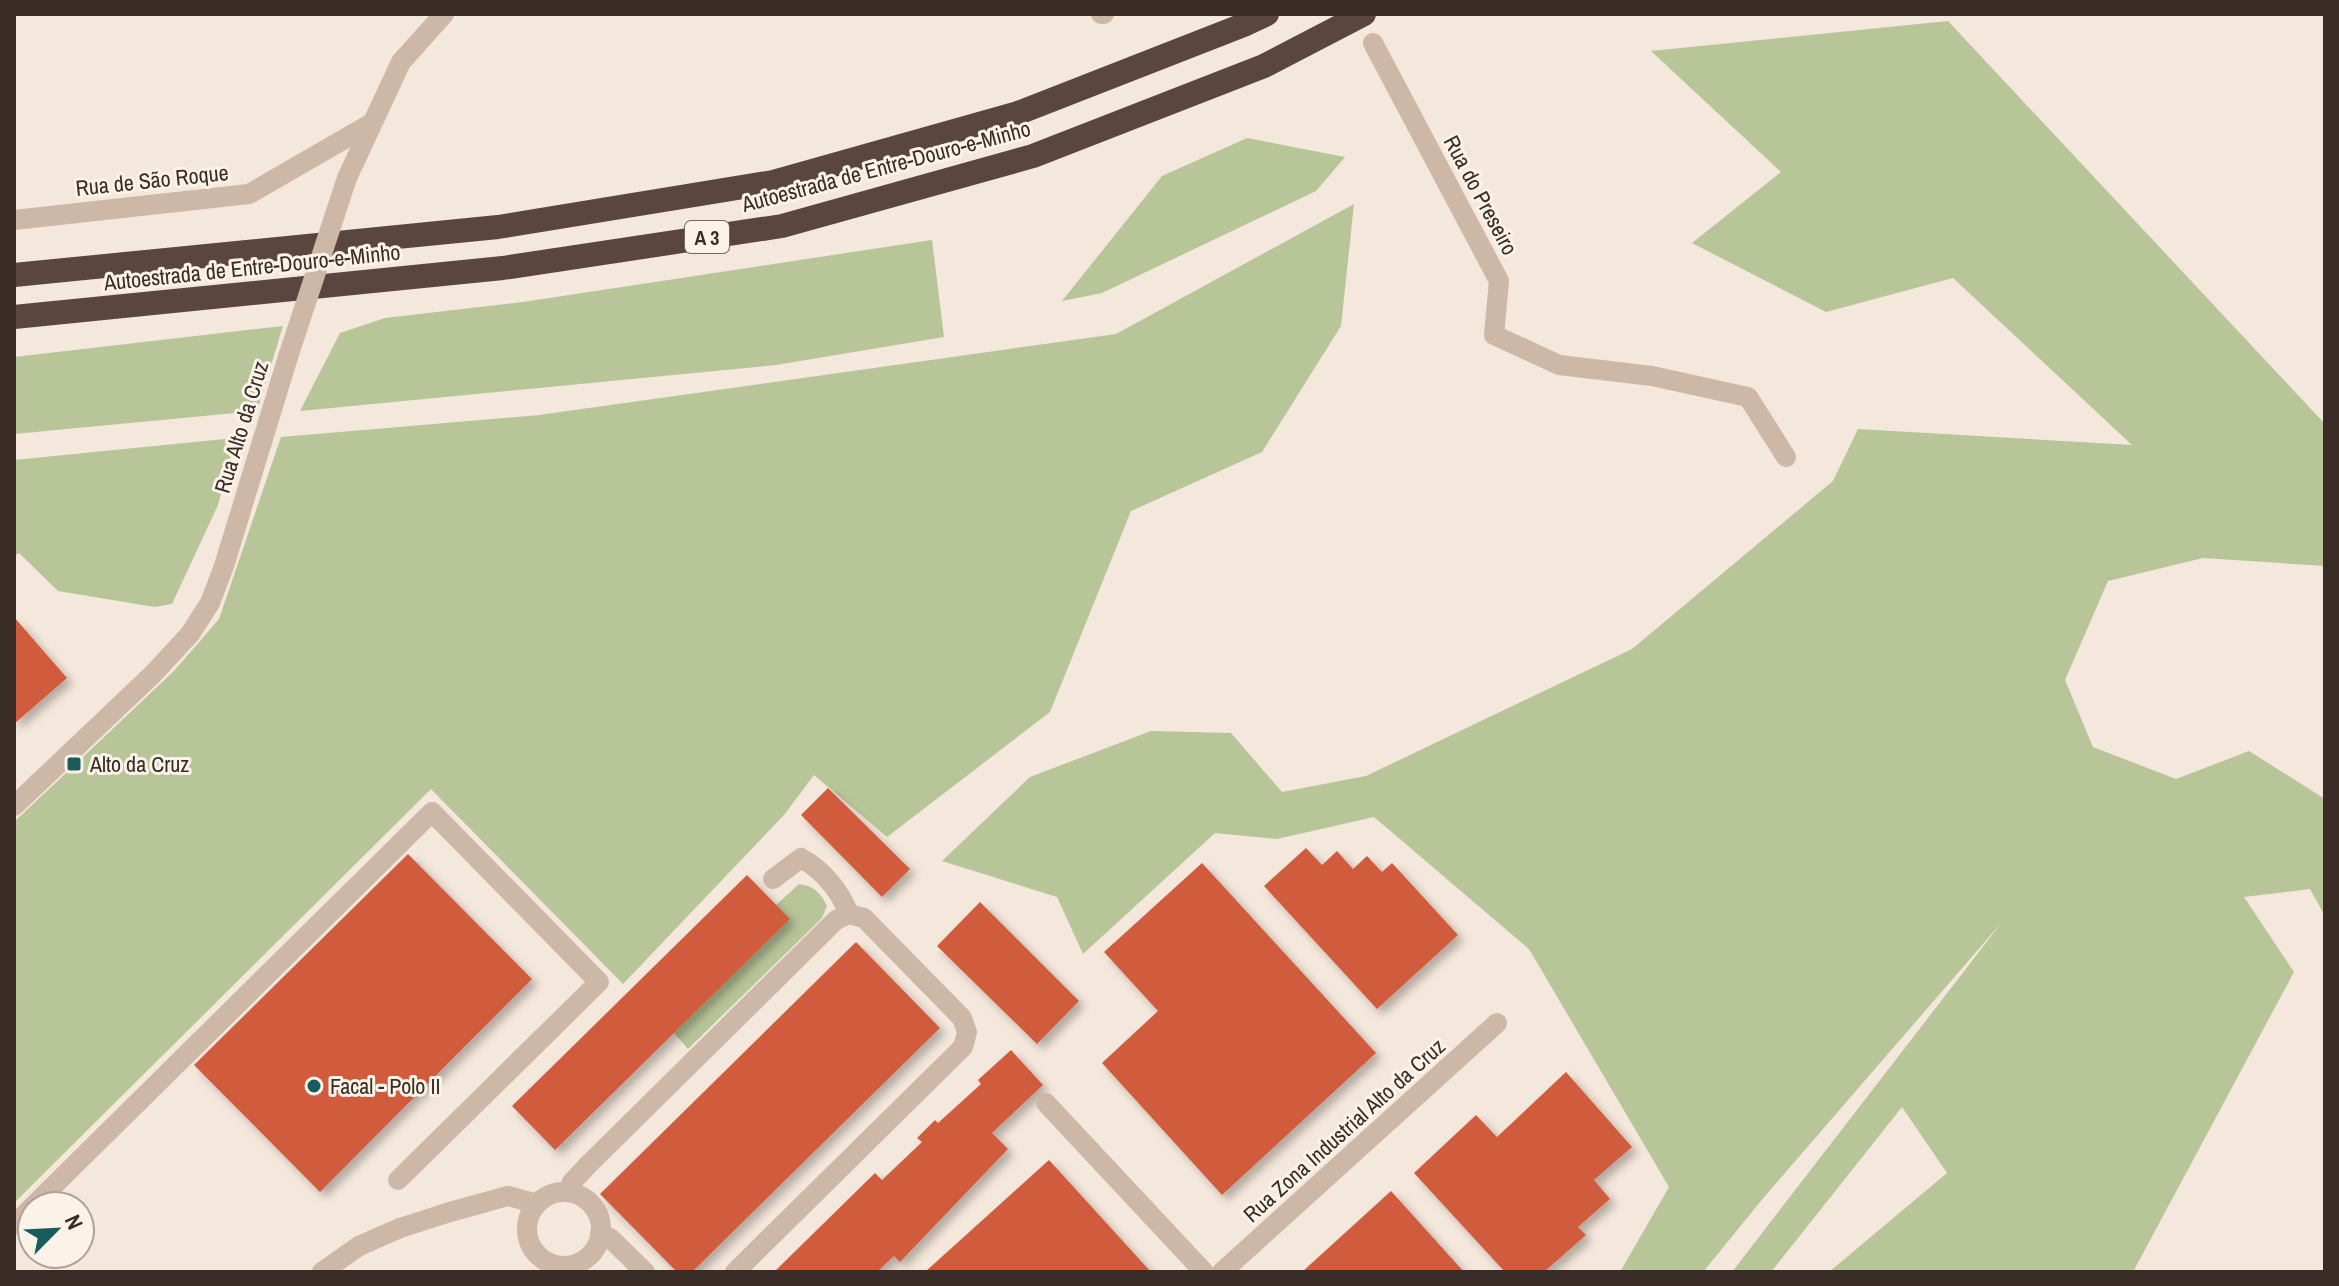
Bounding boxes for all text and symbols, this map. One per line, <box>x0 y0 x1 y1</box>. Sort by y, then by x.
street label: Autoestrada de Entre-Douro-e-Minho <box>737 113 1034 219</box>
street label: Rua do Preseiro <box>1437 130 1525 260</box>
street label: Rua de São Roque <box>74 157 230 203</box>
road number: A 3 <box>685 221 729 253</box>
street label: Autoestrada de Entre-Douro-e-Minho <box>101 237 402 298</box>
street label: Rua Alto da Cruz <box>207 357 275 497</box>
place label: Alto da Cruz <box>89 749 189 779</box>
marker: Alto da Cruz <box>65 755 83 773</box>
street label: Rua Zona Industrial Alto da Cruz <box>1237 1031 1451 1229</box>
place label: Facal - Polo II <box>330 1071 440 1101</box>
marker: Facal - Polo II <box>305 1077 323 1095</box>
north arrow <box>16 1190 96 1270</box>
text: N <box>58 1210 91 1234</box>

